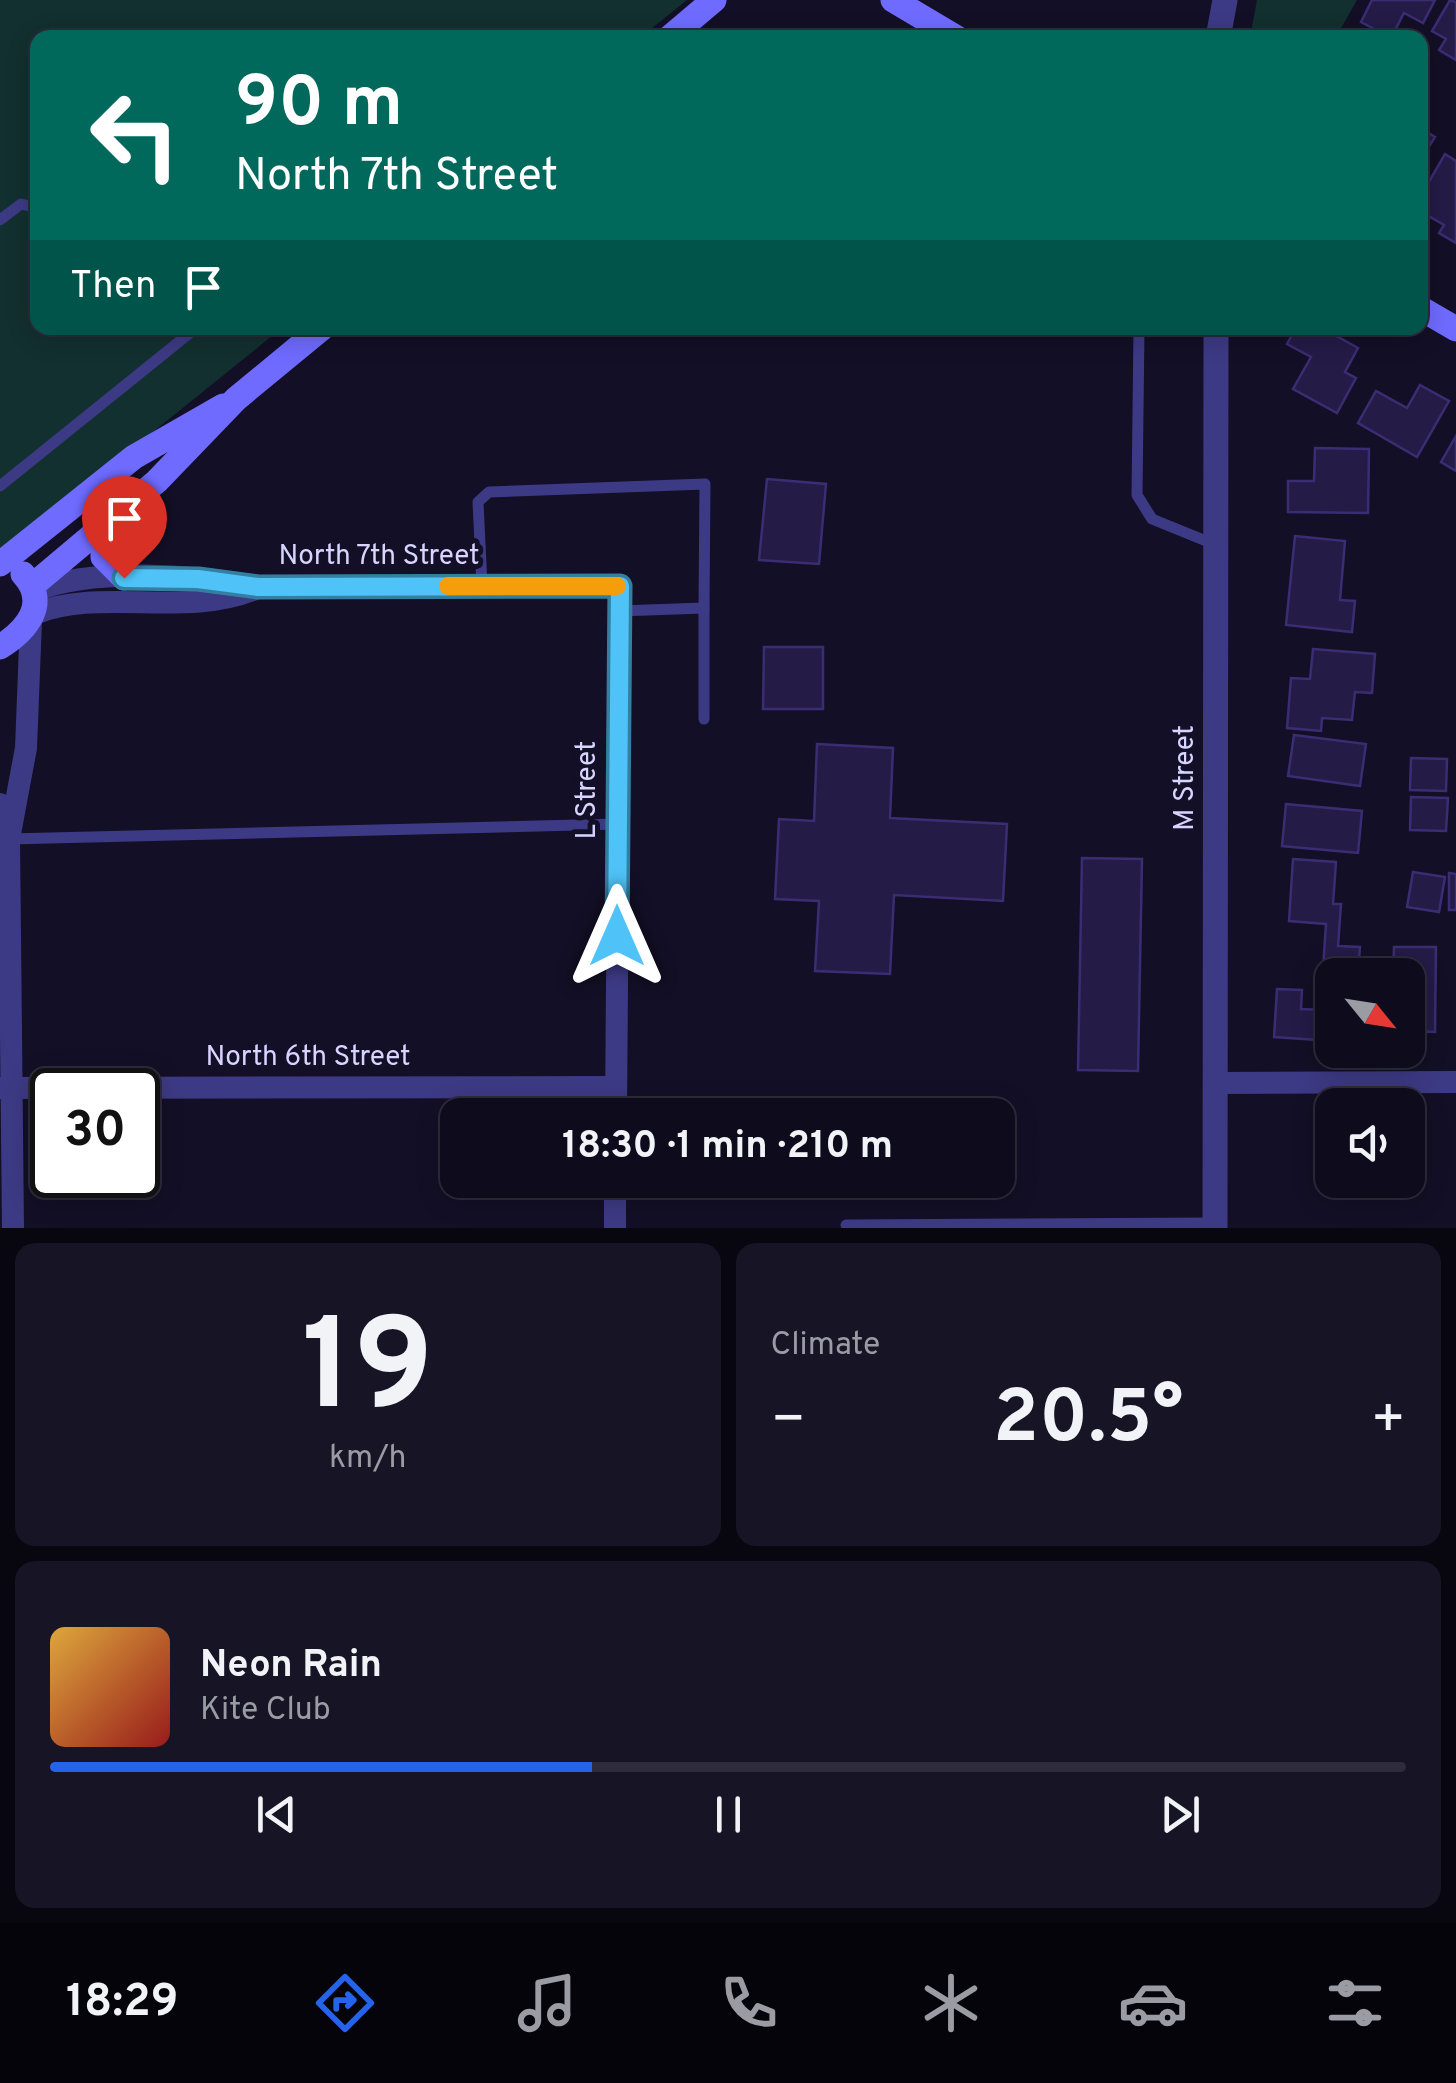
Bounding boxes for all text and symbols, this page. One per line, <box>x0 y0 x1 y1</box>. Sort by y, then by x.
text: 90 m <box>235 62 403 151</box>
icon: left <box>70 70 200 200</box>
text: North 7th Street <box>235 149 558 206</box>
icon: arrive <box>176 260 231 315</box>
text: Then <box>70 263 156 312</box>
pin <box>82 476 167 579</box>
icon: arrive <box>97 491 152 546</box>
street label: North 7th Street <box>278 539 480 575</box>
street label: M Street <box>1168 725 1204 831</box>
street label: L Street <box>570 741 606 839</box>
position arrow <box>565 884 669 988</box>
north arrow <box>1315 958 1425 1068</box>
map controls <box>1315 958 1425 1198</box>
street label: North 6th Street <box>205 1040 411 1076</box>
speed limit sign: 30 <box>30 1068 160 1198</box>
button: sound <box>1315 1088 1425 1198</box>
text: 18:30 · 1 min · 210 m <box>562 1123 893 1172</box>
text: 19 <box>302 1291 434 1456</box>
text: Climate <box>771 1326 880 1366</box>
text: 20.5° <box>993 1374 1183 1469</box>
text: − <box>771 1387 806 1457</box>
text: + <box>1371 1387 1406 1457</box>
text: km/h <box>329 1439 407 1479</box>
text: Neon Rain <box>200 1642 382 1691</box>
text: Kite Club <box>200 1691 331 1731</box>
icon: previous <box>249 1787 304 1842</box>
icon: pause <box>701 1787 756 1842</box>
icon: next <box>1153 1787 1208 1842</box>
icon: directions <box>310 1968 380 2038</box>
icon: music <box>512 1968 582 2038</box>
icon: phone <box>714 1968 784 2038</box>
icon: climate <box>916 1968 986 2038</box>
icon: car <box>1118 1968 1188 2038</box>
icon: filters <box>1320 1968 1390 2038</box>
text: 18:29 <box>66 1975 178 2032</box>

